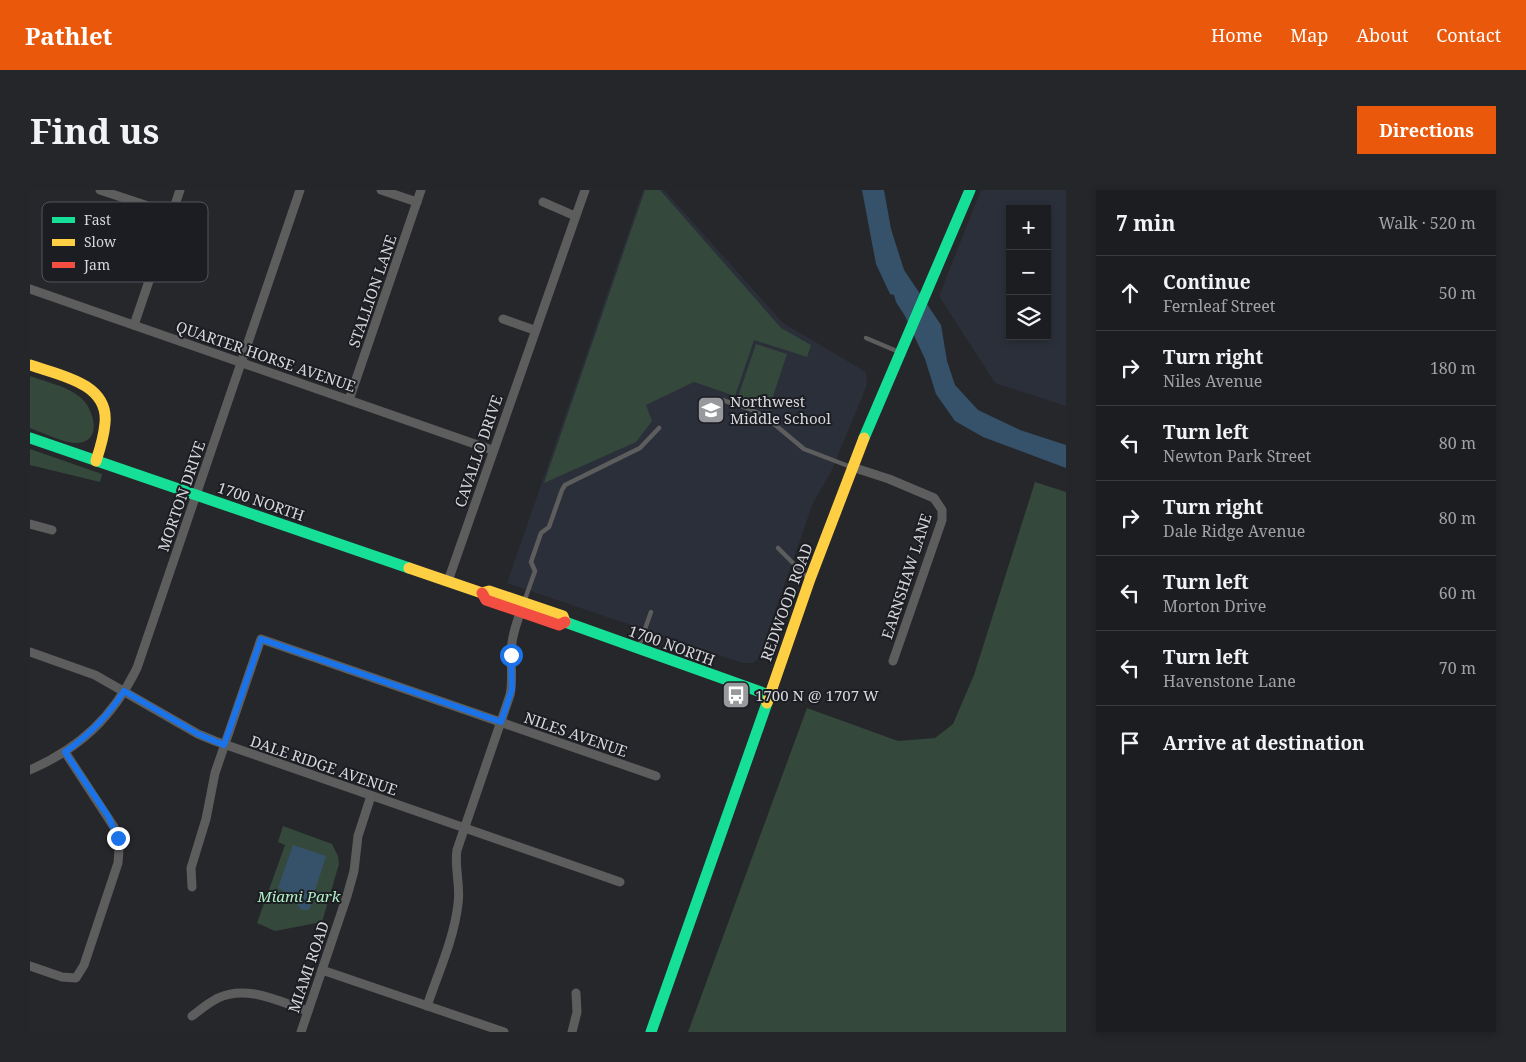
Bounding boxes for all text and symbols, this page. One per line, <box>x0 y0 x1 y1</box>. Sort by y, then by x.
text: Pathlet <box>25 19 112 52</box>
text: Home <box>1211 23 1262 47</box>
text: Map <box>1290 23 1328 47</box>
text: About <box>1356 23 1408 47</box>
text: Contact <box>1436 23 1501 47</box>
button: Directions <box>1357 106 1496 154</box>
text: Find us <box>30 107 159 154</box>
legend <box>42 202 208 282</box>
map controls <box>1006 205 1051 340</box>
button: + <box>1006 205 1051 250</box>
text: 7 min <box>1116 209 1175 237</box>
text: Fast <box>84 210 111 229</box>
text: Walk · 520 m <box>1379 212 1476 234</box>
text: Slow <box>84 232 117 251</box>
street label: STALLION LANE <box>343 232 401 350</box>
button: − <box>1006 250 1051 295</box>
text: Jam <box>83 255 110 274</box>
text: Continue <box>1163 269 1251 295</box>
icon: ahead <box>1116 279 1144 307</box>
text: 50 m <box>1439 282 1476 304</box>
button: layers <box>1006 295 1051 340</box>
text: Fernleaf Street <box>1163 295 1275 317</box>
street label: QUARTER HORSE AVENUE <box>174 316 358 396</box>
text: Turn right <box>1163 344 1263 370</box>
icon: right <box>1116 354 1144 382</box>
text: 180 m <box>1430 357 1476 379</box>
text: Niles Avenue <box>1163 370 1262 392</box>
place label: Northwest Middle School <box>730 391 831 428</box>
street label: CAVALLO DRIVE <box>449 392 507 510</box>
school or university icon: Northwest Middle School <box>696 395 726 425</box>
text: Turn left <box>1163 419 1249 445</box>
icon: left <box>1116 429 1144 457</box>
text: 80 m <box>1439 432 1476 454</box>
street label: MORTON DRIVE <box>153 438 209 554</box>
text: Newton Park Street <box>1163 445 1311 467</box>
street label: 1700 NORTH <box>215 477 307 525</box>
text: Turn right <box>1163 494 1263 520</box>
icon: right <box>1116 504 1144 532</box>
text: 80 m <box>1439 507 1476 529</box>
street label: EARNSHAW LANE <box>876 511 936 641</box>
text: Dale Ridge Avenue <box>1163 520 1305 542</box>
street label: REDWOOD ROAD <box>755 540 817 664</box>
text: Turn left <box>1163 569 1249 595</box>
icon: left <box>1116 579 1144 607</box>
text: 60 m <box>1439 582 1476 604</box>
text: Morton Drive <box>1163 595 1266 617</box>
street label: 1700 NORTH <box>626 620 718 670</box>
route start <box>500 644 523 667</box>
text: Turn left <box>1163 644 1249 670</box>
icon: left <box>1116 654 1144 682</box>
text: 70 m <box>1439 657 1476 679</box>
text: Havenstone Lane <box>1163 670 1296 692</box>
bus stop icon: 1700 N @ 1707 W <box>721 680 751 710</box>
place label: 1700 N @ 1707 W <box>755 685 879 705</box>
street label: NILES AVENUE <box>522 707 630 761</box>
icon: arrive <box>1116 729 1144 757</box>
street label: DALE RIDGE AVENUE <box>248 730 400 800</box>
text: Arrive at destination <box>1163 730 1365 756</box>
route end <box>107 827 130 850</box>
park label: Miami Park <box>257 886 341 906</box>
street label: MIAMI ROAD <box>283 919 333 1015</box>

